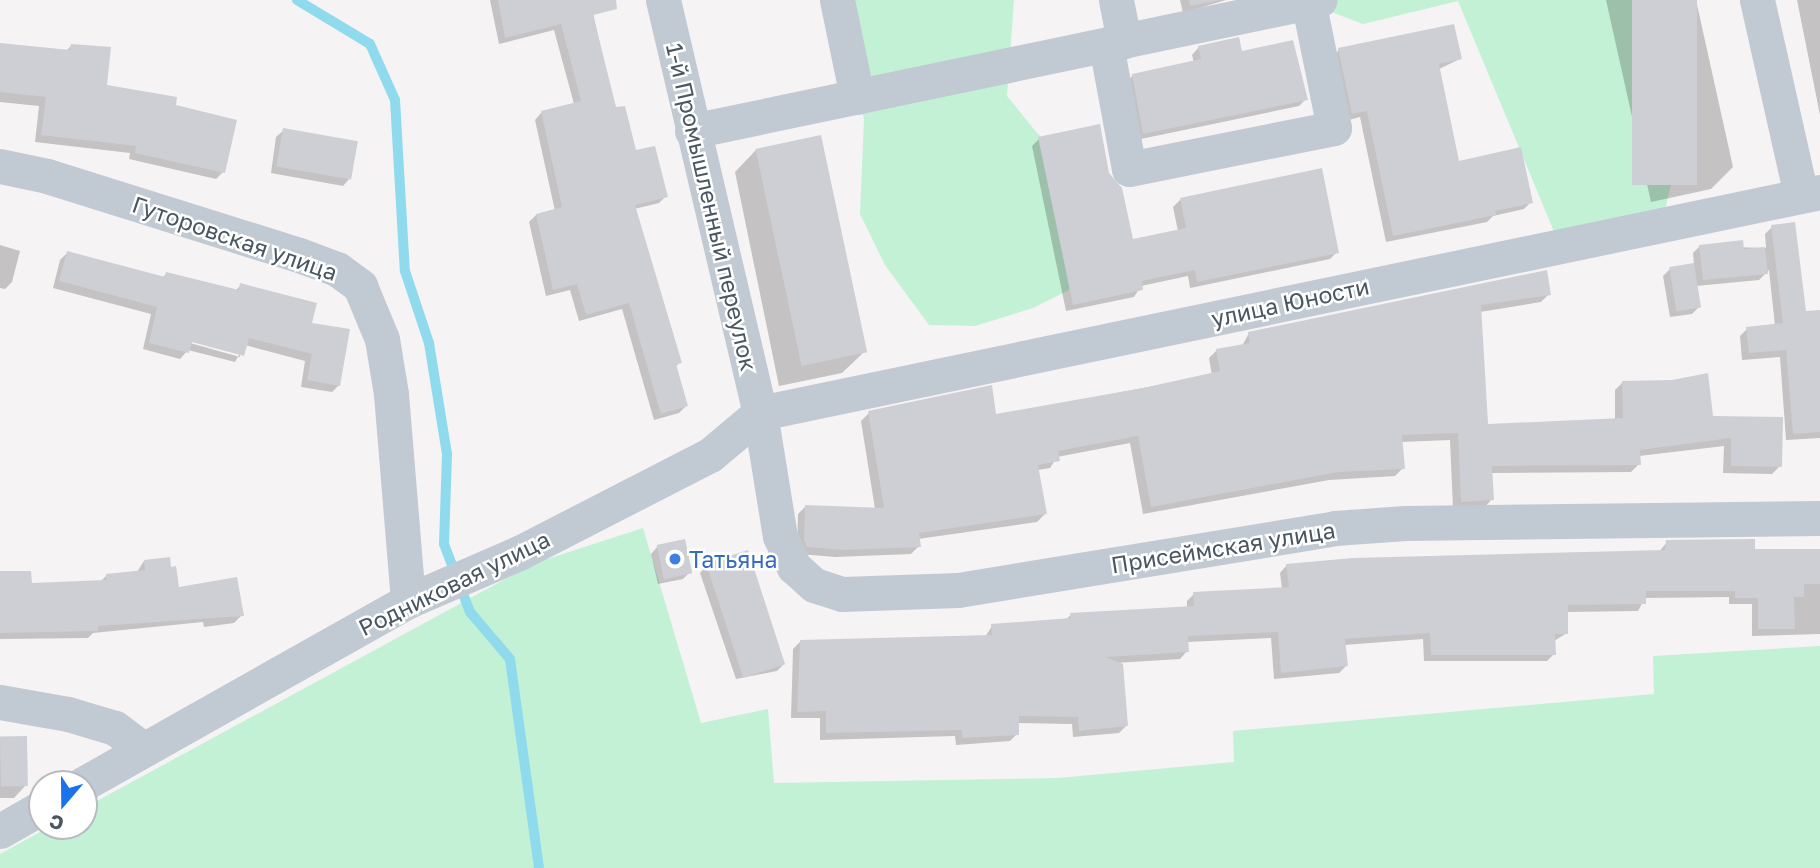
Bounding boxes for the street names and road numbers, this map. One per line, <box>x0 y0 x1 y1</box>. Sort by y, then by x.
street label: 1-й Промышленный переулок <box>661 41 763 373</box>
street label: Гуторовская улица <box>129 190 341 286</box>
street label: улица Юности <box>1209 272 1371 332</box>
street label: Присеймская улица <box>1109 516 1337 578</box>
street label: Родниковая улица <box>354 525 554 641</box>

